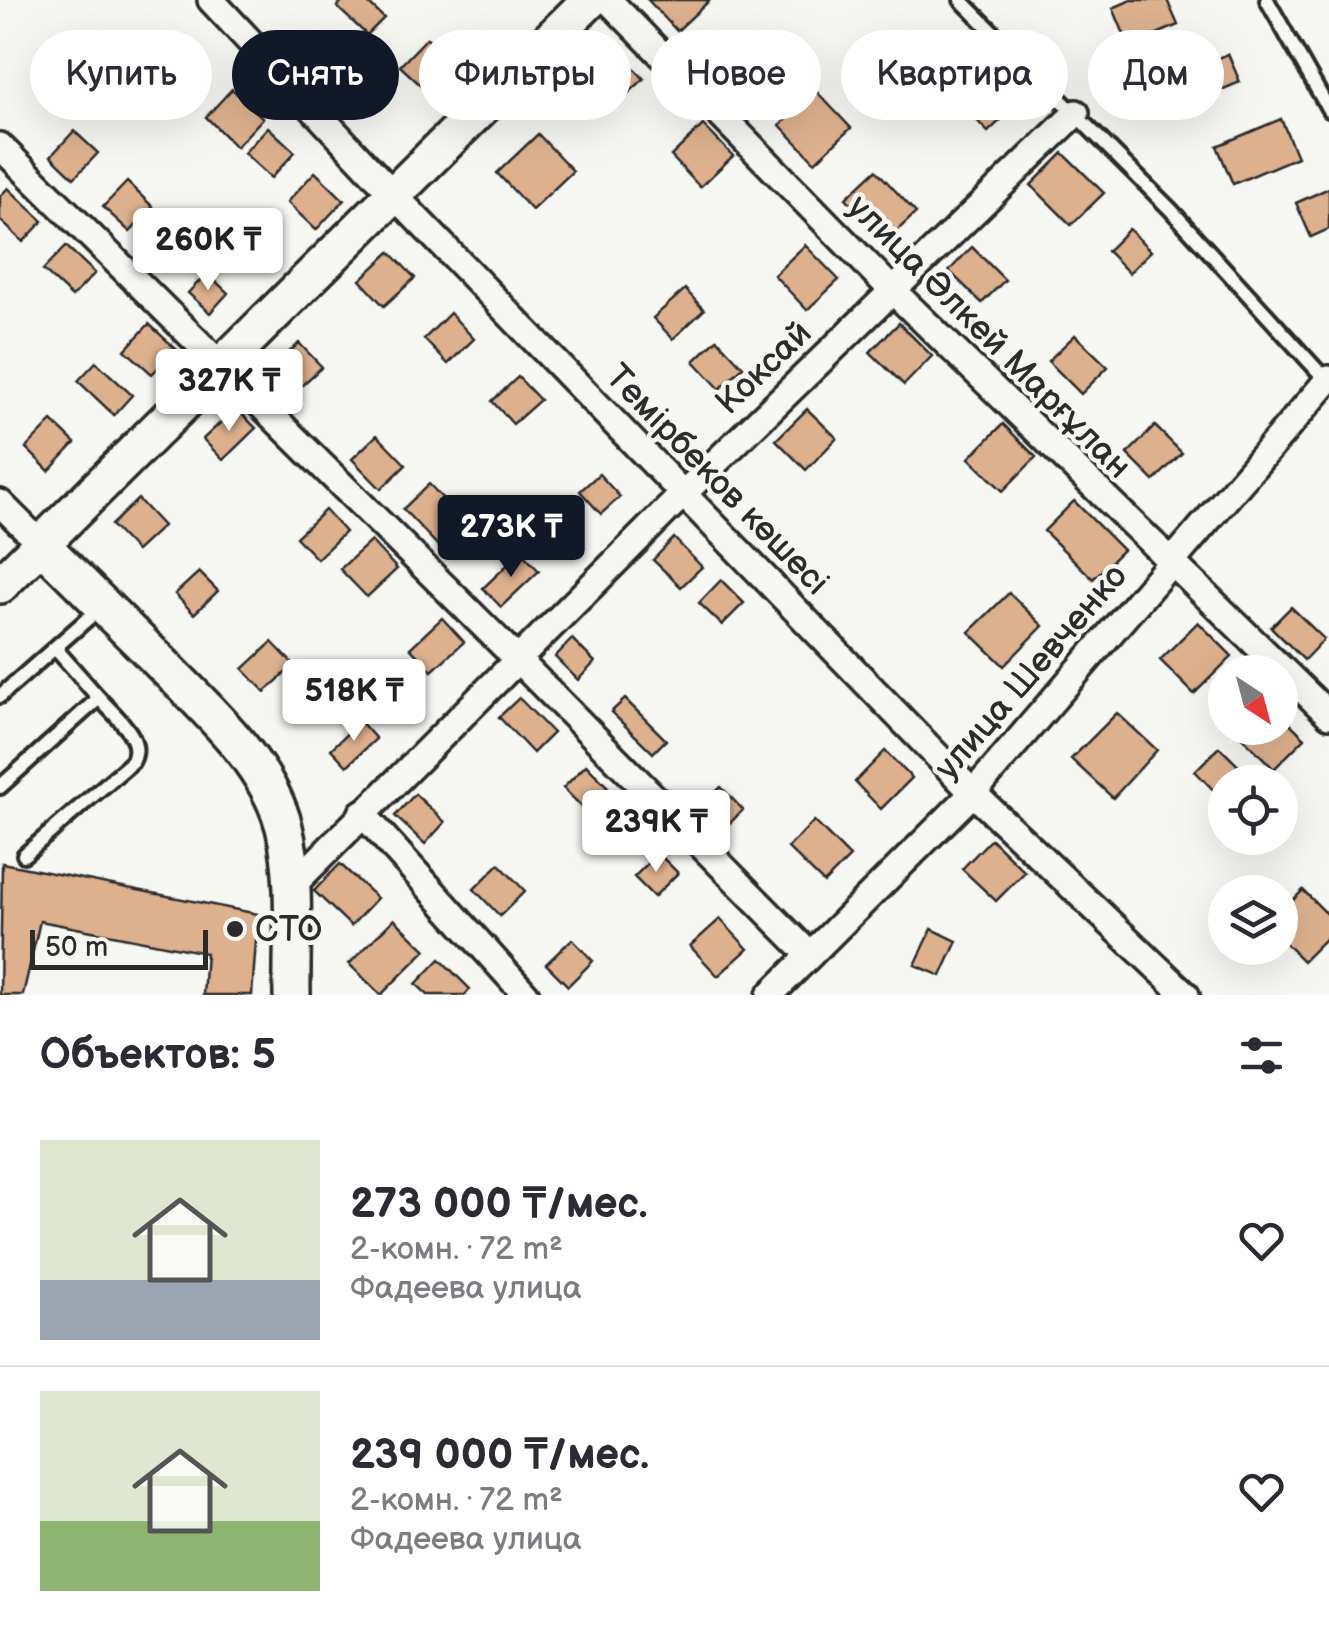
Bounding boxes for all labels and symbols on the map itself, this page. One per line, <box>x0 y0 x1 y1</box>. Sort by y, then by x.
street label: улица Әлкей Марғұлан <box>838 186 1140 488</box>
pin: 260K ₸ <box>127 208 289 293</box>
street label: Коксай <box>707 312 821 424</box>
pin: 327K ₸ <box>148 349 310 434</box>
street label: Темірбеков көшесі <box>596 356 838 604</box>
pin: 273K ₸ <box>430 495 592 580</box>
street label: улица Шевченко <box>926 555 1136 789</box>
north arrow <box>1208 655 1298 745</box>
pin: 518K ₸ <box>273 659 435 744</box>
pin: 239K ₸ <box>575 790 737 875</box>
place label: СТО <box>255 909 322 952</box>
marker: СТО <box>224 918 246 940</box>
scale bar <box>30 925 208 970</box>

